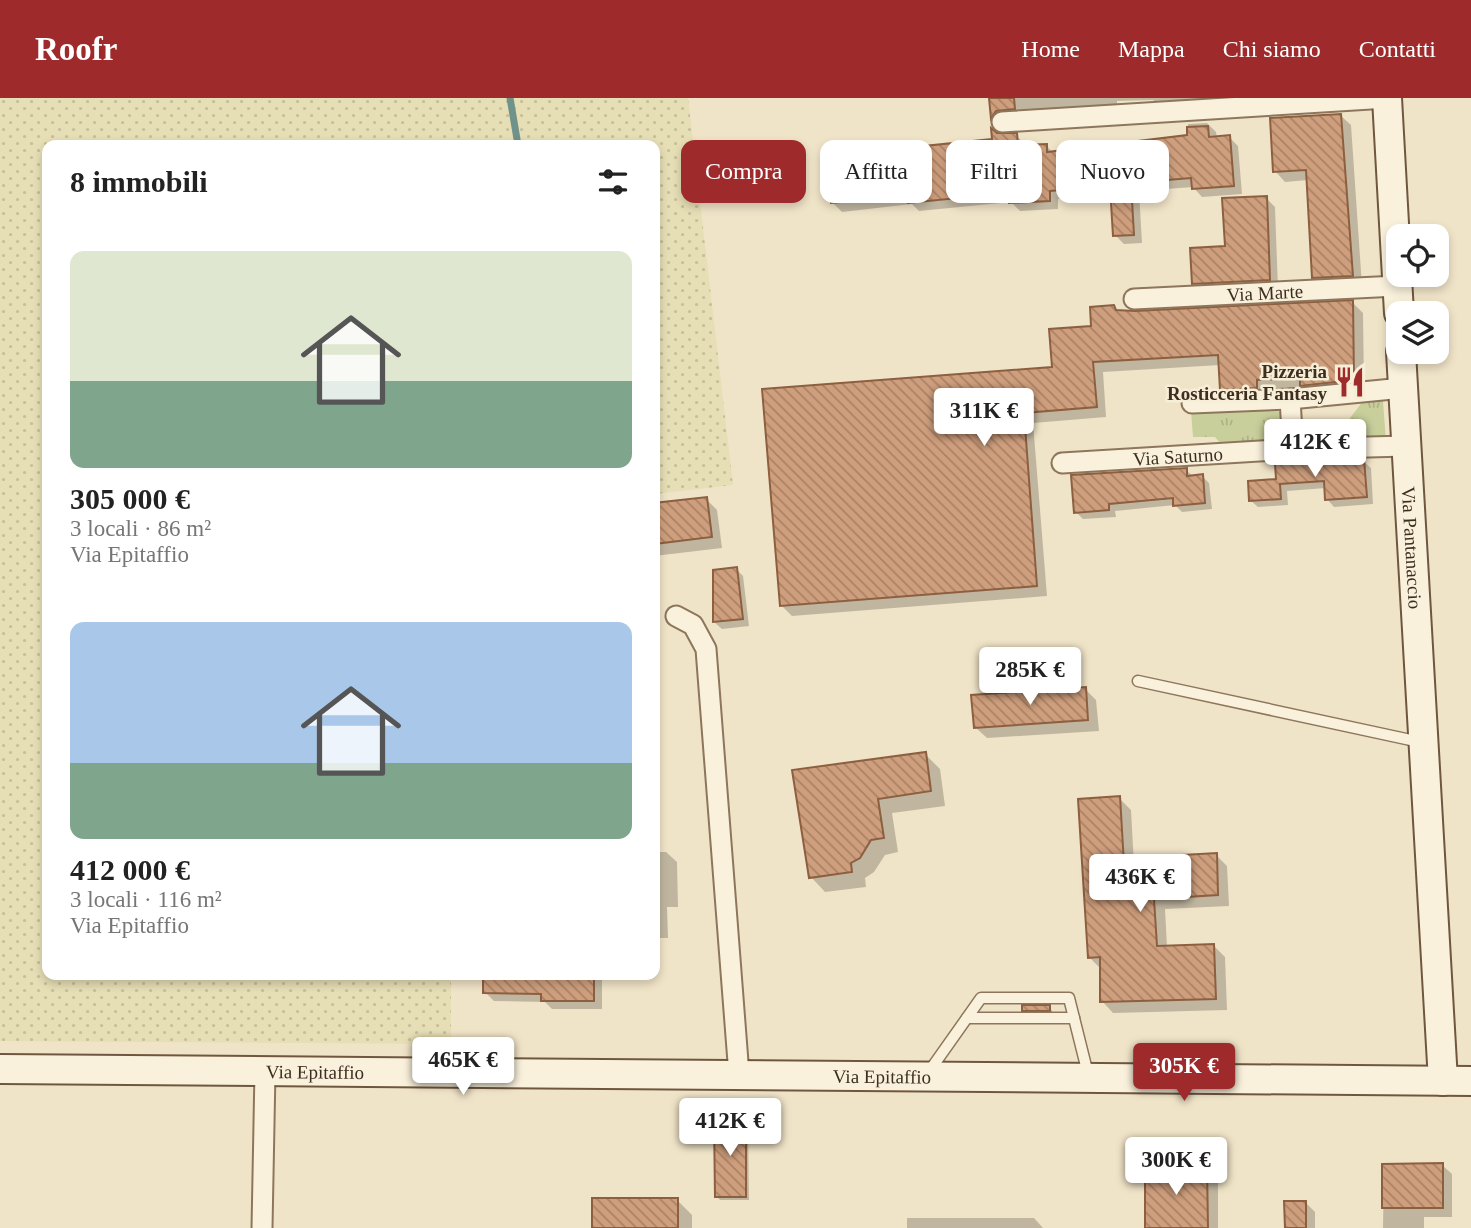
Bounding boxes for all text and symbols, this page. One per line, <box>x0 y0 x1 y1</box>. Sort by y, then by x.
text: Roofr <box>35 31 117 67</box>
text: Home <box>1021 36 1080 62</box>
text: Mappa <box>1118 36 1185 62</box>
text: Chi siamo <box>1223 36 1321 62</box>
text: Contatti <box>1359 36 1436 62</box>
chip: Compra <box>681 140 806 203</box>
chip: Affitta <box>820 140 932 203</box>
chip: Filtri <box>946 140 1042 203</box>
chip: Nuovo <box>1056 140 1169 203</box>
icon: filters <box>594 163 632 201</box>
text: 8 immobili <box>70 165 208 198</box>
map controls <box>1386 224 1449 364</box>
button: locate <box>1386 224 1449 287</box>
street label: Via Marte <box>1226 280 1304 305</box>
icon: home <box>288 297 414 423</box>
button: layers <box>1386 301 1449 364</box>
place label: Pizzeria Rosticceria Fantasy <box>1167 361 1327 404</box>
restaurant icon: Pizzeria Rosticceria Fantasy <box>1333 365 1367 399</box>
pin: 311K € <box>927 388 1041 448</box>
text: 311K € <box>950 398 1018 423</box>
pin: 412K € <box>1258 420 1372 479</box>
text: 412K € <box>1280 429 1350 454</box>
street label: Via Saturno <box>1132 443 1223 469</box>
text: 305 000 € <box>70 482 190 515</box>
street label: Via Pantanaccio <box>1398 486 1426 610</box>
text: 3 locali · 86 m² <box>70 516 211 541</box>
text: Via Epitaffio <box>70 542 189 567</box>
pin: 285K € <box>973 648 1087 707</box>
text: 285K € <box>995 657 1065 682</box>
icon: home <box>288 668 414 794</box>
text: 412 000 € <box>70 853 190 886</box>
pin: 436K € <box>1083 854 1197 914</box>
text: 436K € <box>1105 864 1175 889</box>
text: 3 locali · 116 m² <box>70 887 222 912</box>
text: Via Epitaffio <box>70 913 189 938</box>
pin: 465K € <box>406 1038 520 1097</box>
pin: 305K € <box>1127 1044 1241 1103</box>
text: 465K € <box>428 1047 498 1072</box>
text: 305K € <box>1149 1053 1219 1078</box>
street label: Via Epitaffio <box>266 1061 364 1082</box>
street label: Via Epitaffio <box>833 1065 931 1087</box>
pin: 412K € <box>673 1098 787 1158</box>
text: 412K € <box>695 1108 765 1133</box>
pin: 300K € <box>1119 1138 1233 1197</box>
text: 300K € <box>1141 1147 1211 1172</box>

